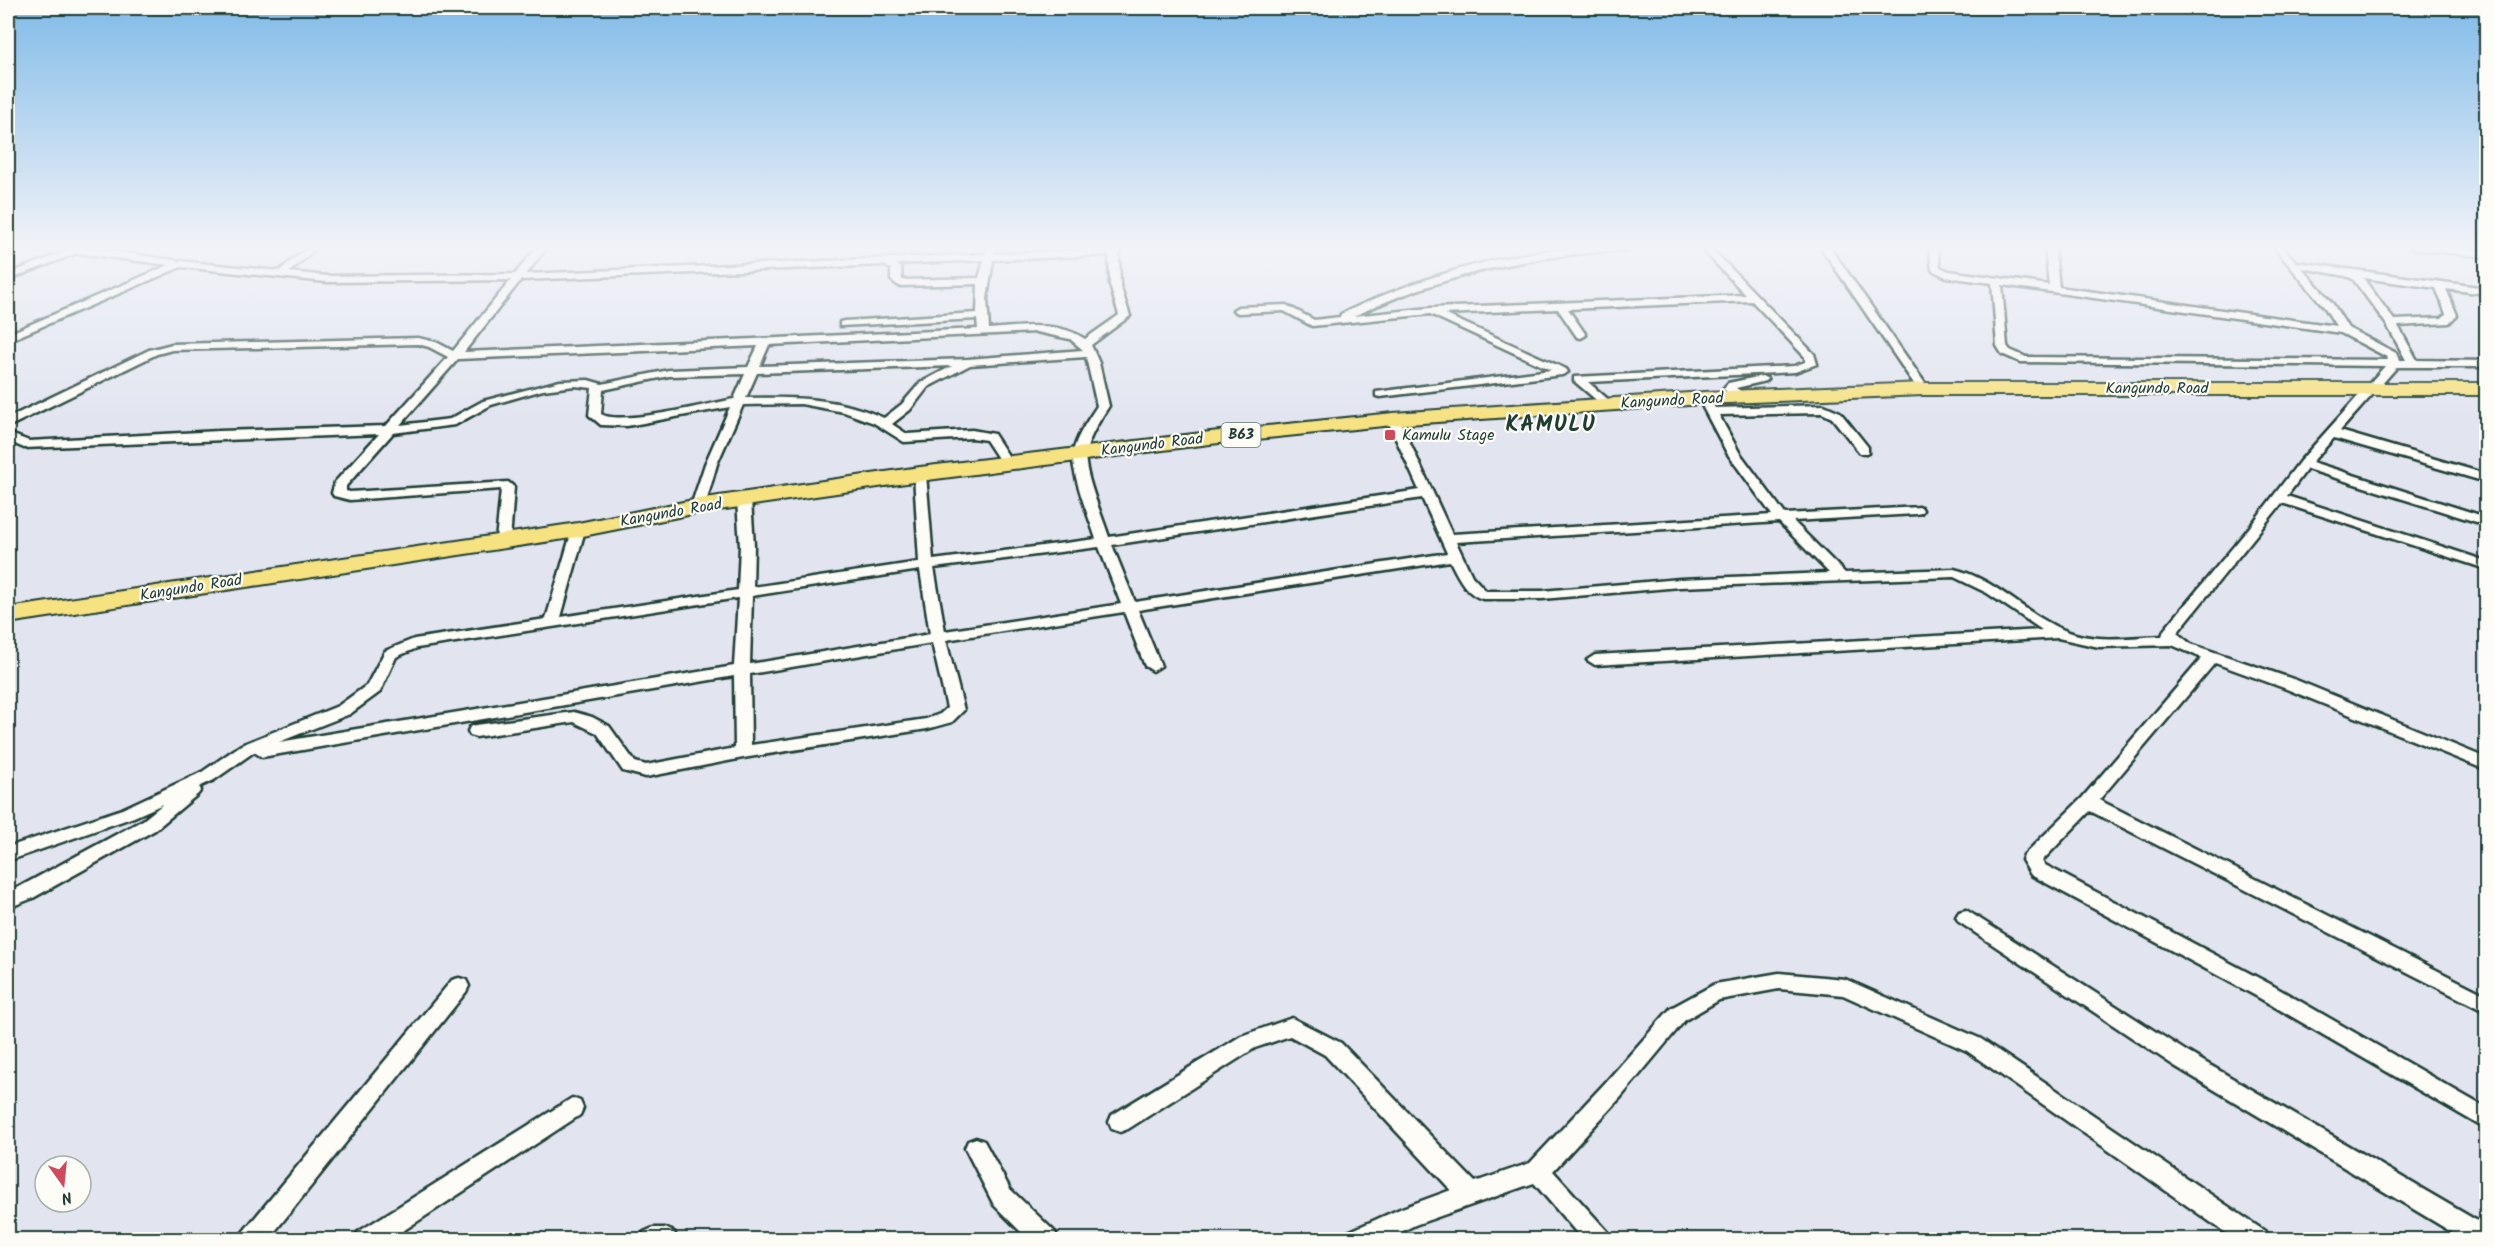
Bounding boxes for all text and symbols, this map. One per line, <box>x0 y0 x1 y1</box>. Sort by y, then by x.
street label: Kangundo Road <box>2105 376 2210 401</box>
street label: Kangundo Road <box>1620 386 1725 416</box>
district label: KAMULU <box>1506 408 1596 443</box>
road number: B63 <box>1222 423 1260 447</box>
place label: Kamulu Stage <box>1402 423 1494 448</box>
street label: Kangundo Road <box>1099 426 1206 464</box>
marker: Kamulu Stage <box>1383 428 1397 442</box>
street label: Kangundo Road <box>618 492 725 534</box>
street label: Kangundo Road <box>138 567 245 608</box>
north arrow <box>33 1154 93 1214</box>
text: N <box>58 1184 75 1210</box>

